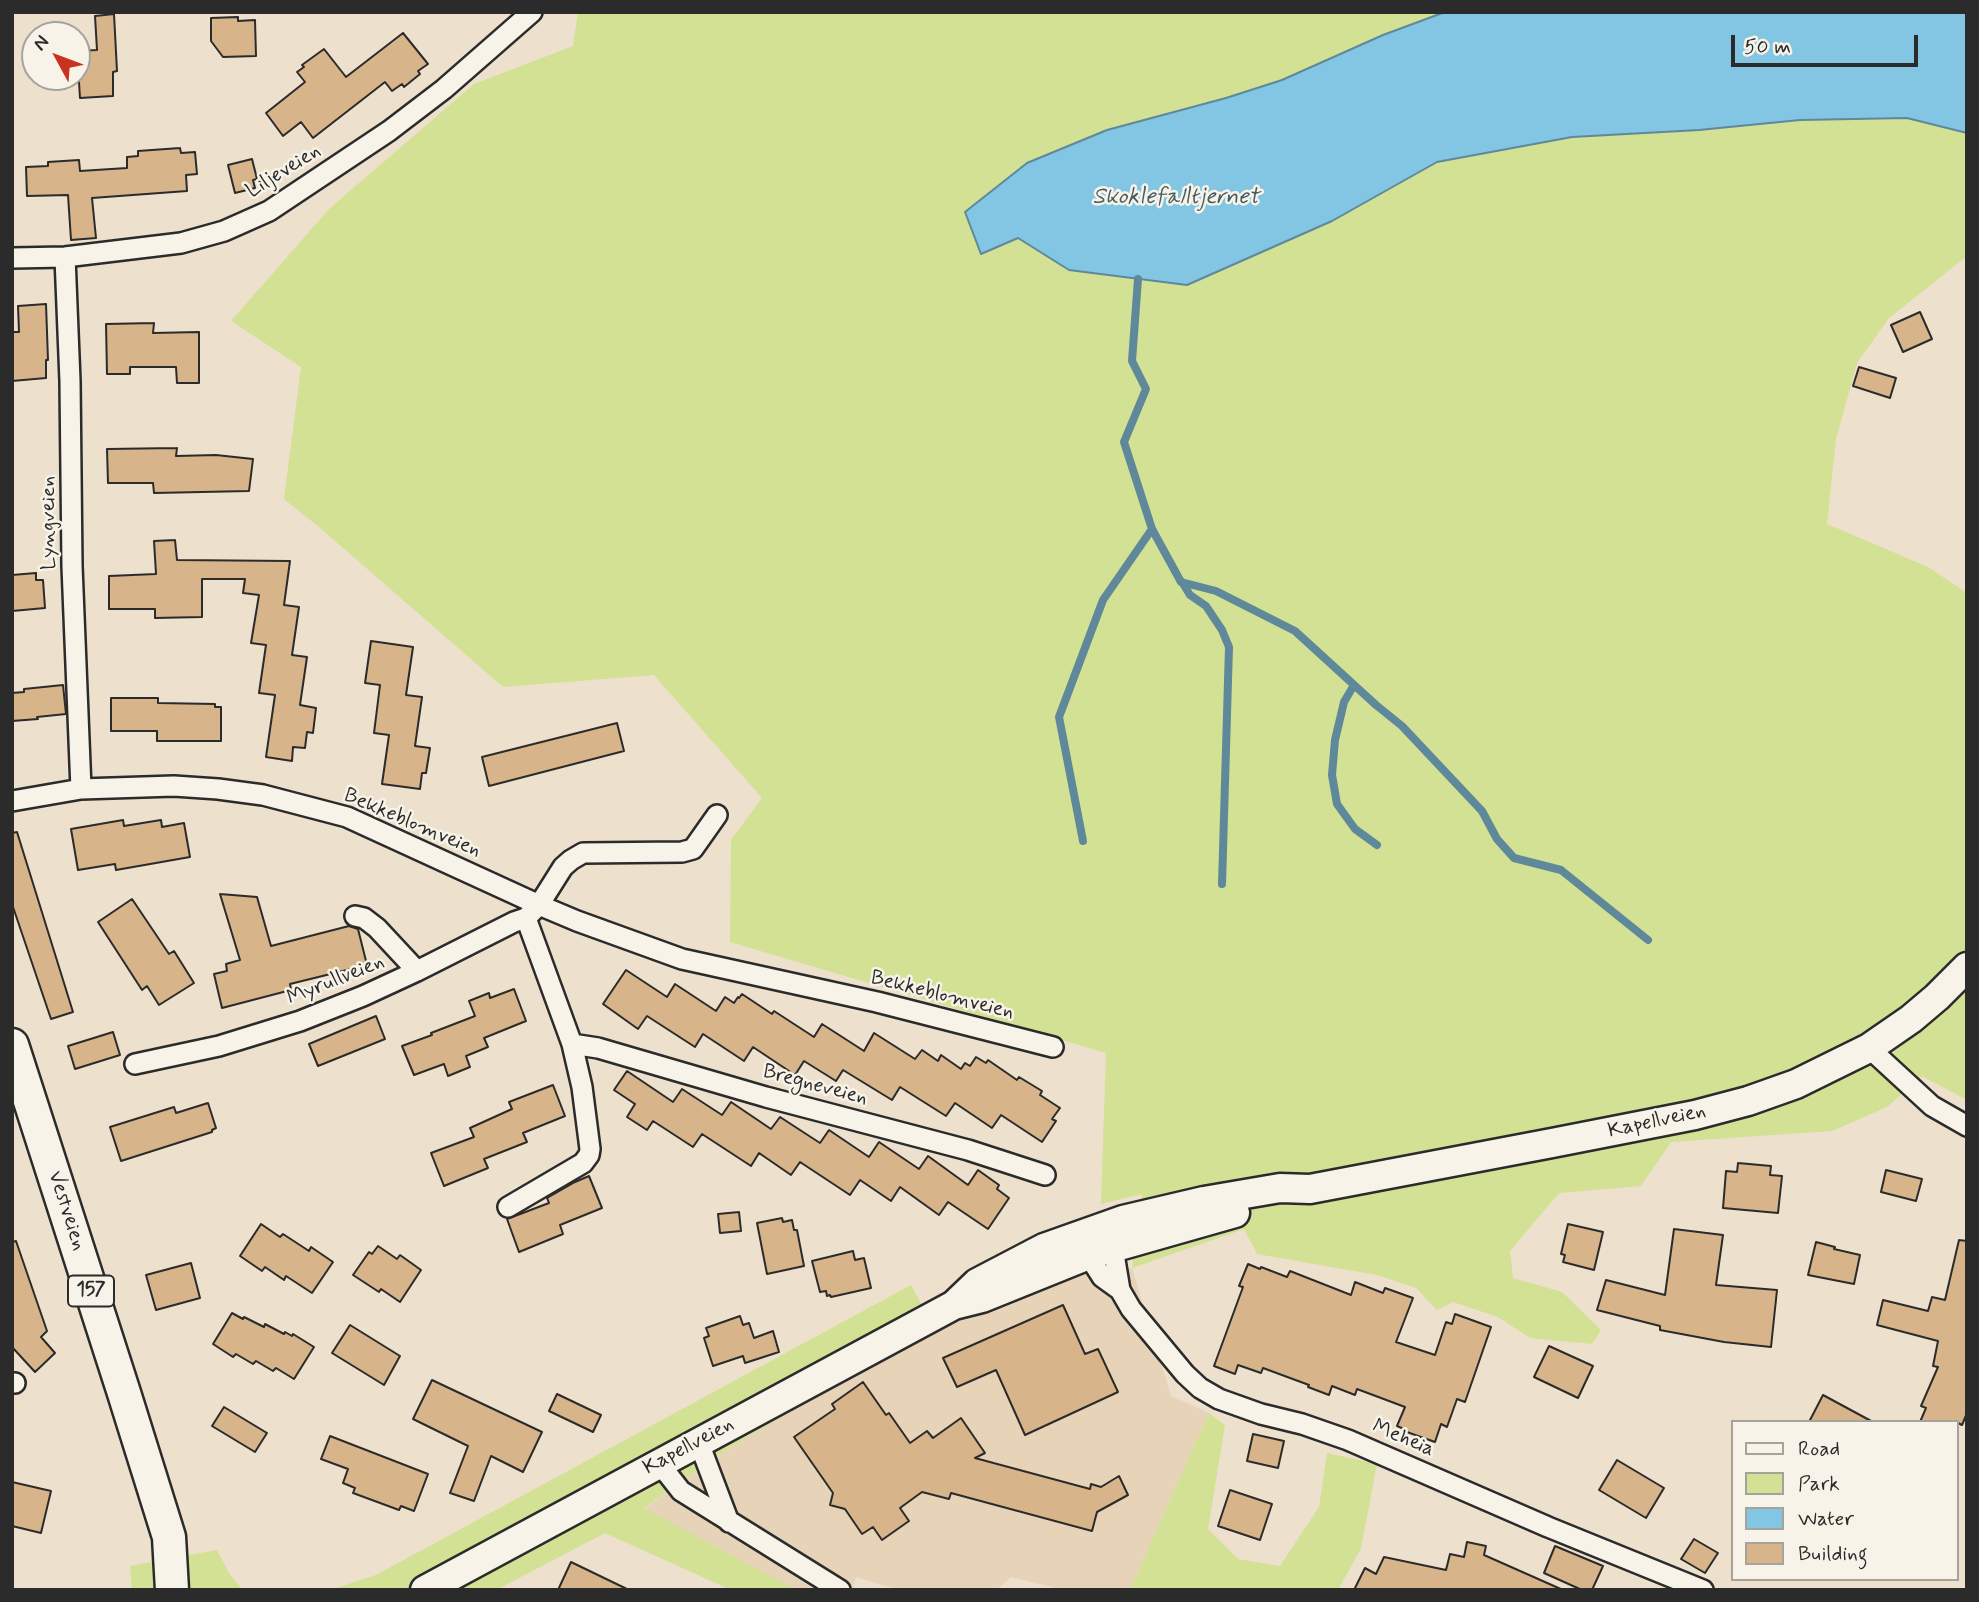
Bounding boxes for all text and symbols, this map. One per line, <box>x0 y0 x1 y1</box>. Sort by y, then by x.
north arrow <box>21 21 91 91</box>
scale bar <box>1734 21 1921 65</box>
text: N <box>28 30 55 56</box>
text: 50 m <box>1744 33 1791 61</box>
street label: Liljeveien <box>242 139 326 205</box>
water label: Skoklefalltjernet <box>1093 184 1259 212</box>
street label: Lyngveien <box>37 476 63 570</box>
street label: Bekkeblomveien <box>339 784 485 864</box>
street label: Myrullveien <box>284 950 388 1012</box>
street label: Bekkeblomveien <box>868 966 1016 1026</box>
street label: Bregneveien <box>760 1060 870 1112</box>
street label: Kapellveien <box>1606 1099 1708 1145</box>
street label: Vestveien <box>41 1168 91 1254</box>
road number: 157 <box>68 1275 114 1306</box>
street label: Kapellveien <box>639 1413 739 1481</box>
street label: Meheia <box>1368 1415 1438 1463</box>
legend <box>1730 1420 1958 1581</box>
text: Road <box>1798 1435 1840 1463</box>
text: Park <box>1798 1470 1840 1498</box>
text: Water <box>1798 1505 1854 1533</box>
text: Building <box>1798 1540 1868 1568</box>

